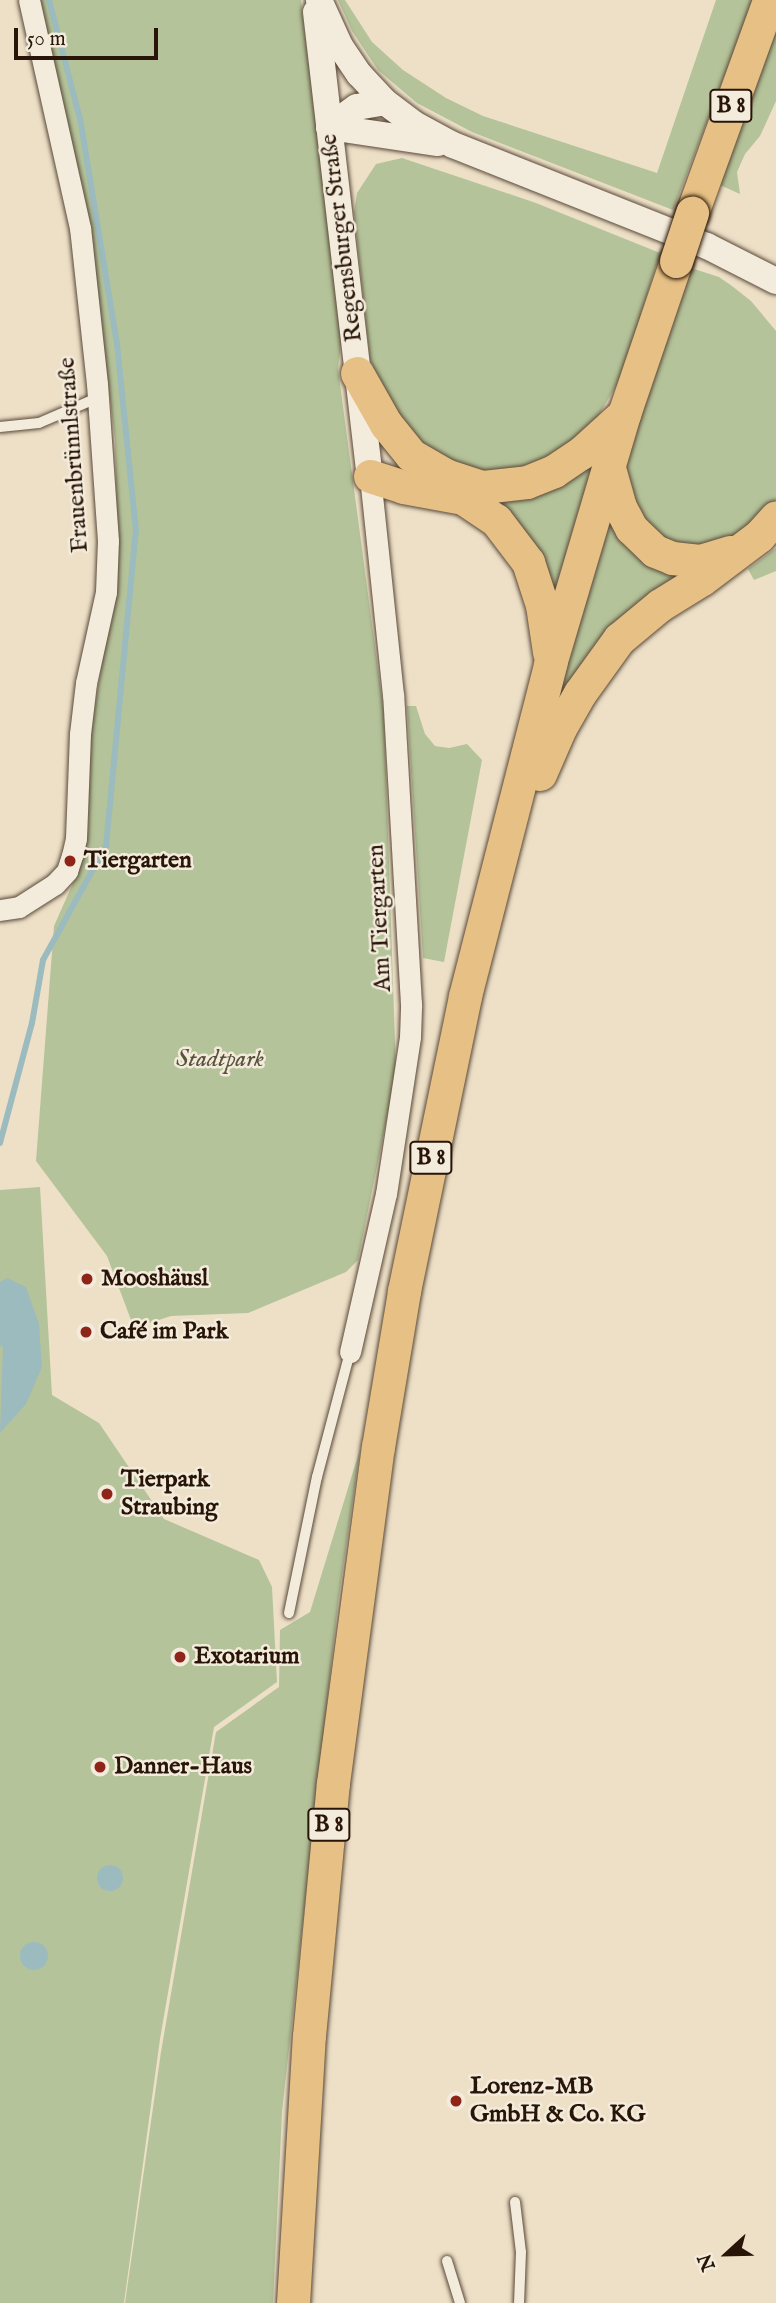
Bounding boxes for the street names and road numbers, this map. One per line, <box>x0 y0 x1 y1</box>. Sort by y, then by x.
road number: B 8 <box>708 86 754 125</box>
street label: Regensburger Straße <box>315 132 369 344</box>
street label: Frauenbrünnlstraße <box>53 356 95 554</box>
street label: Am Tiergarten <box>362 843 398 993</box>
road number: B 8 <box>408 1138 454 1177</box>
road number: B 8 <box>306 1806 352 1844</box>

